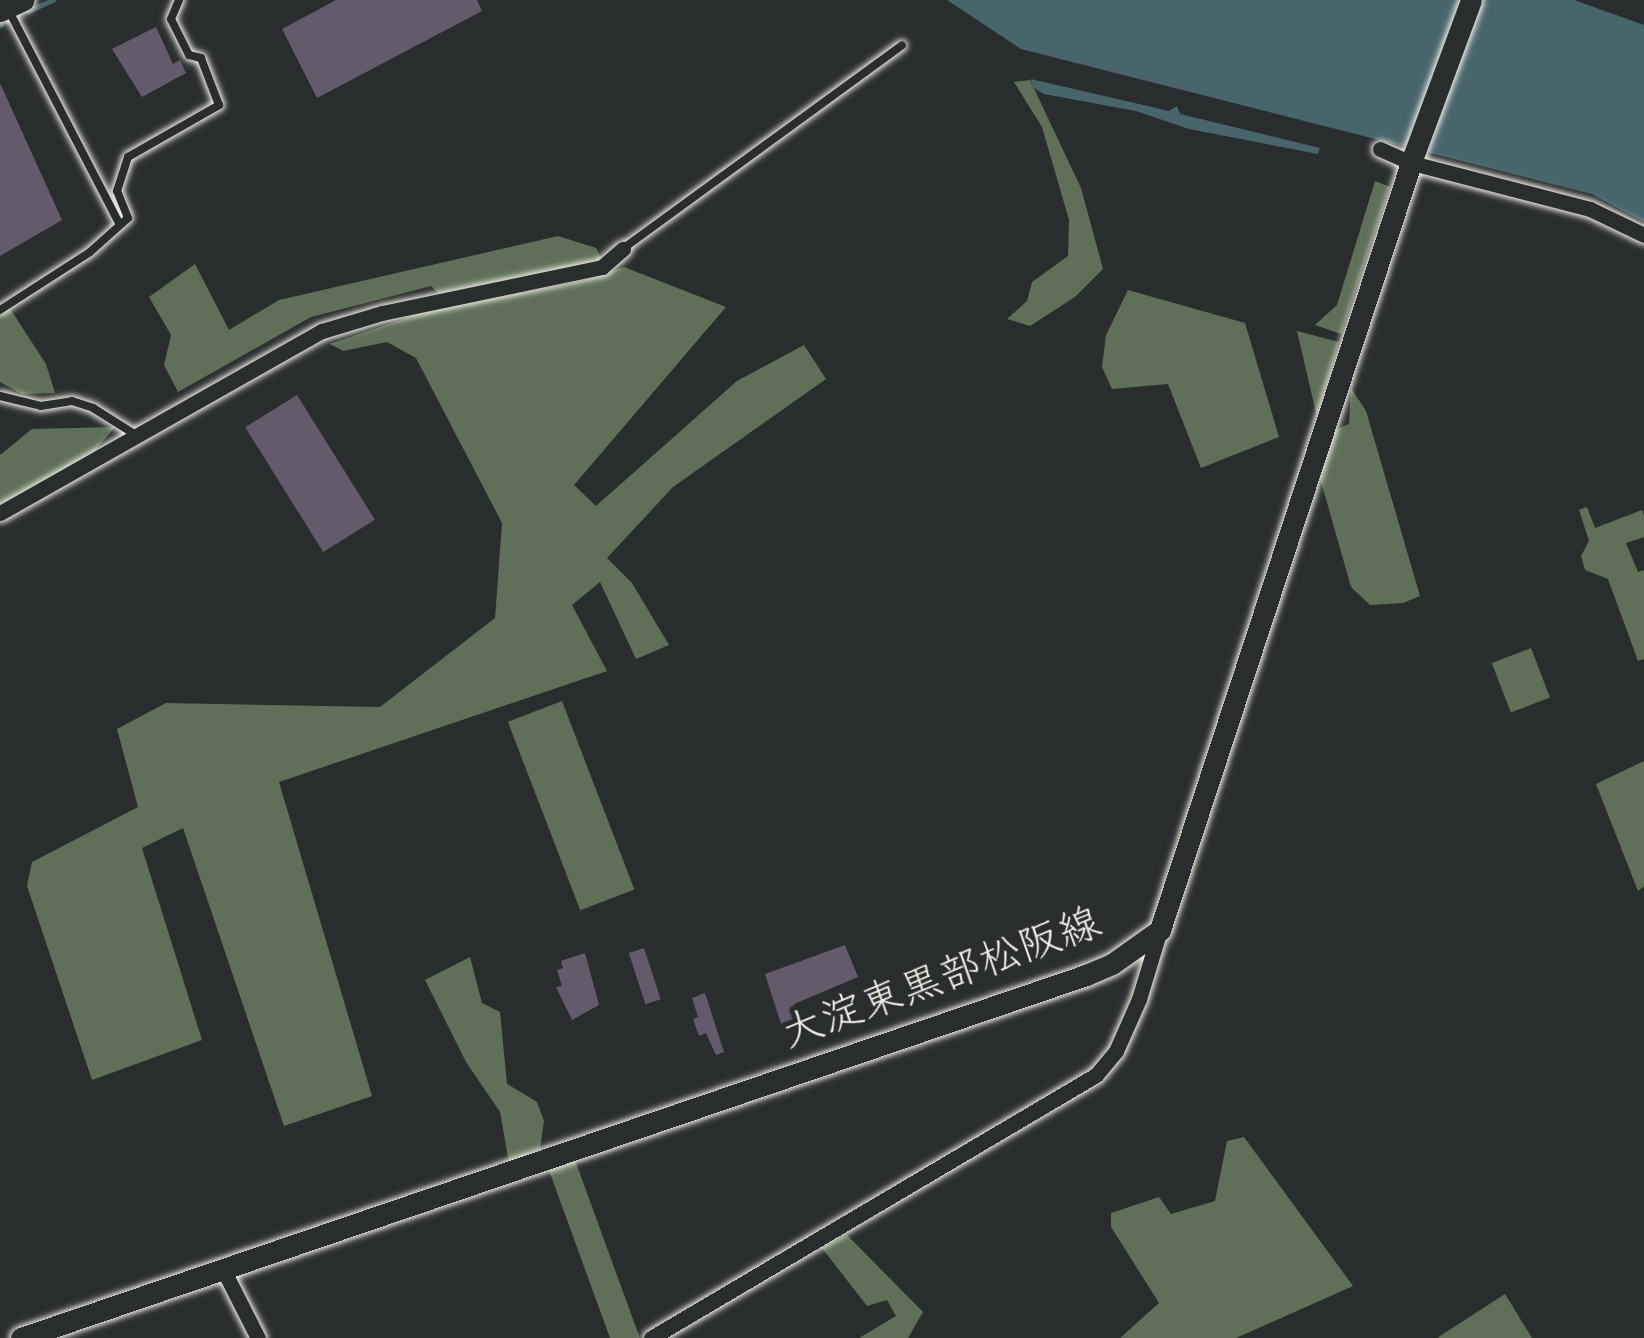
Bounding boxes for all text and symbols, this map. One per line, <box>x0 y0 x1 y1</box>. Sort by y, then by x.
street label: 大淀東黒部松阪線 <box>775 897 1107 1059</box>

